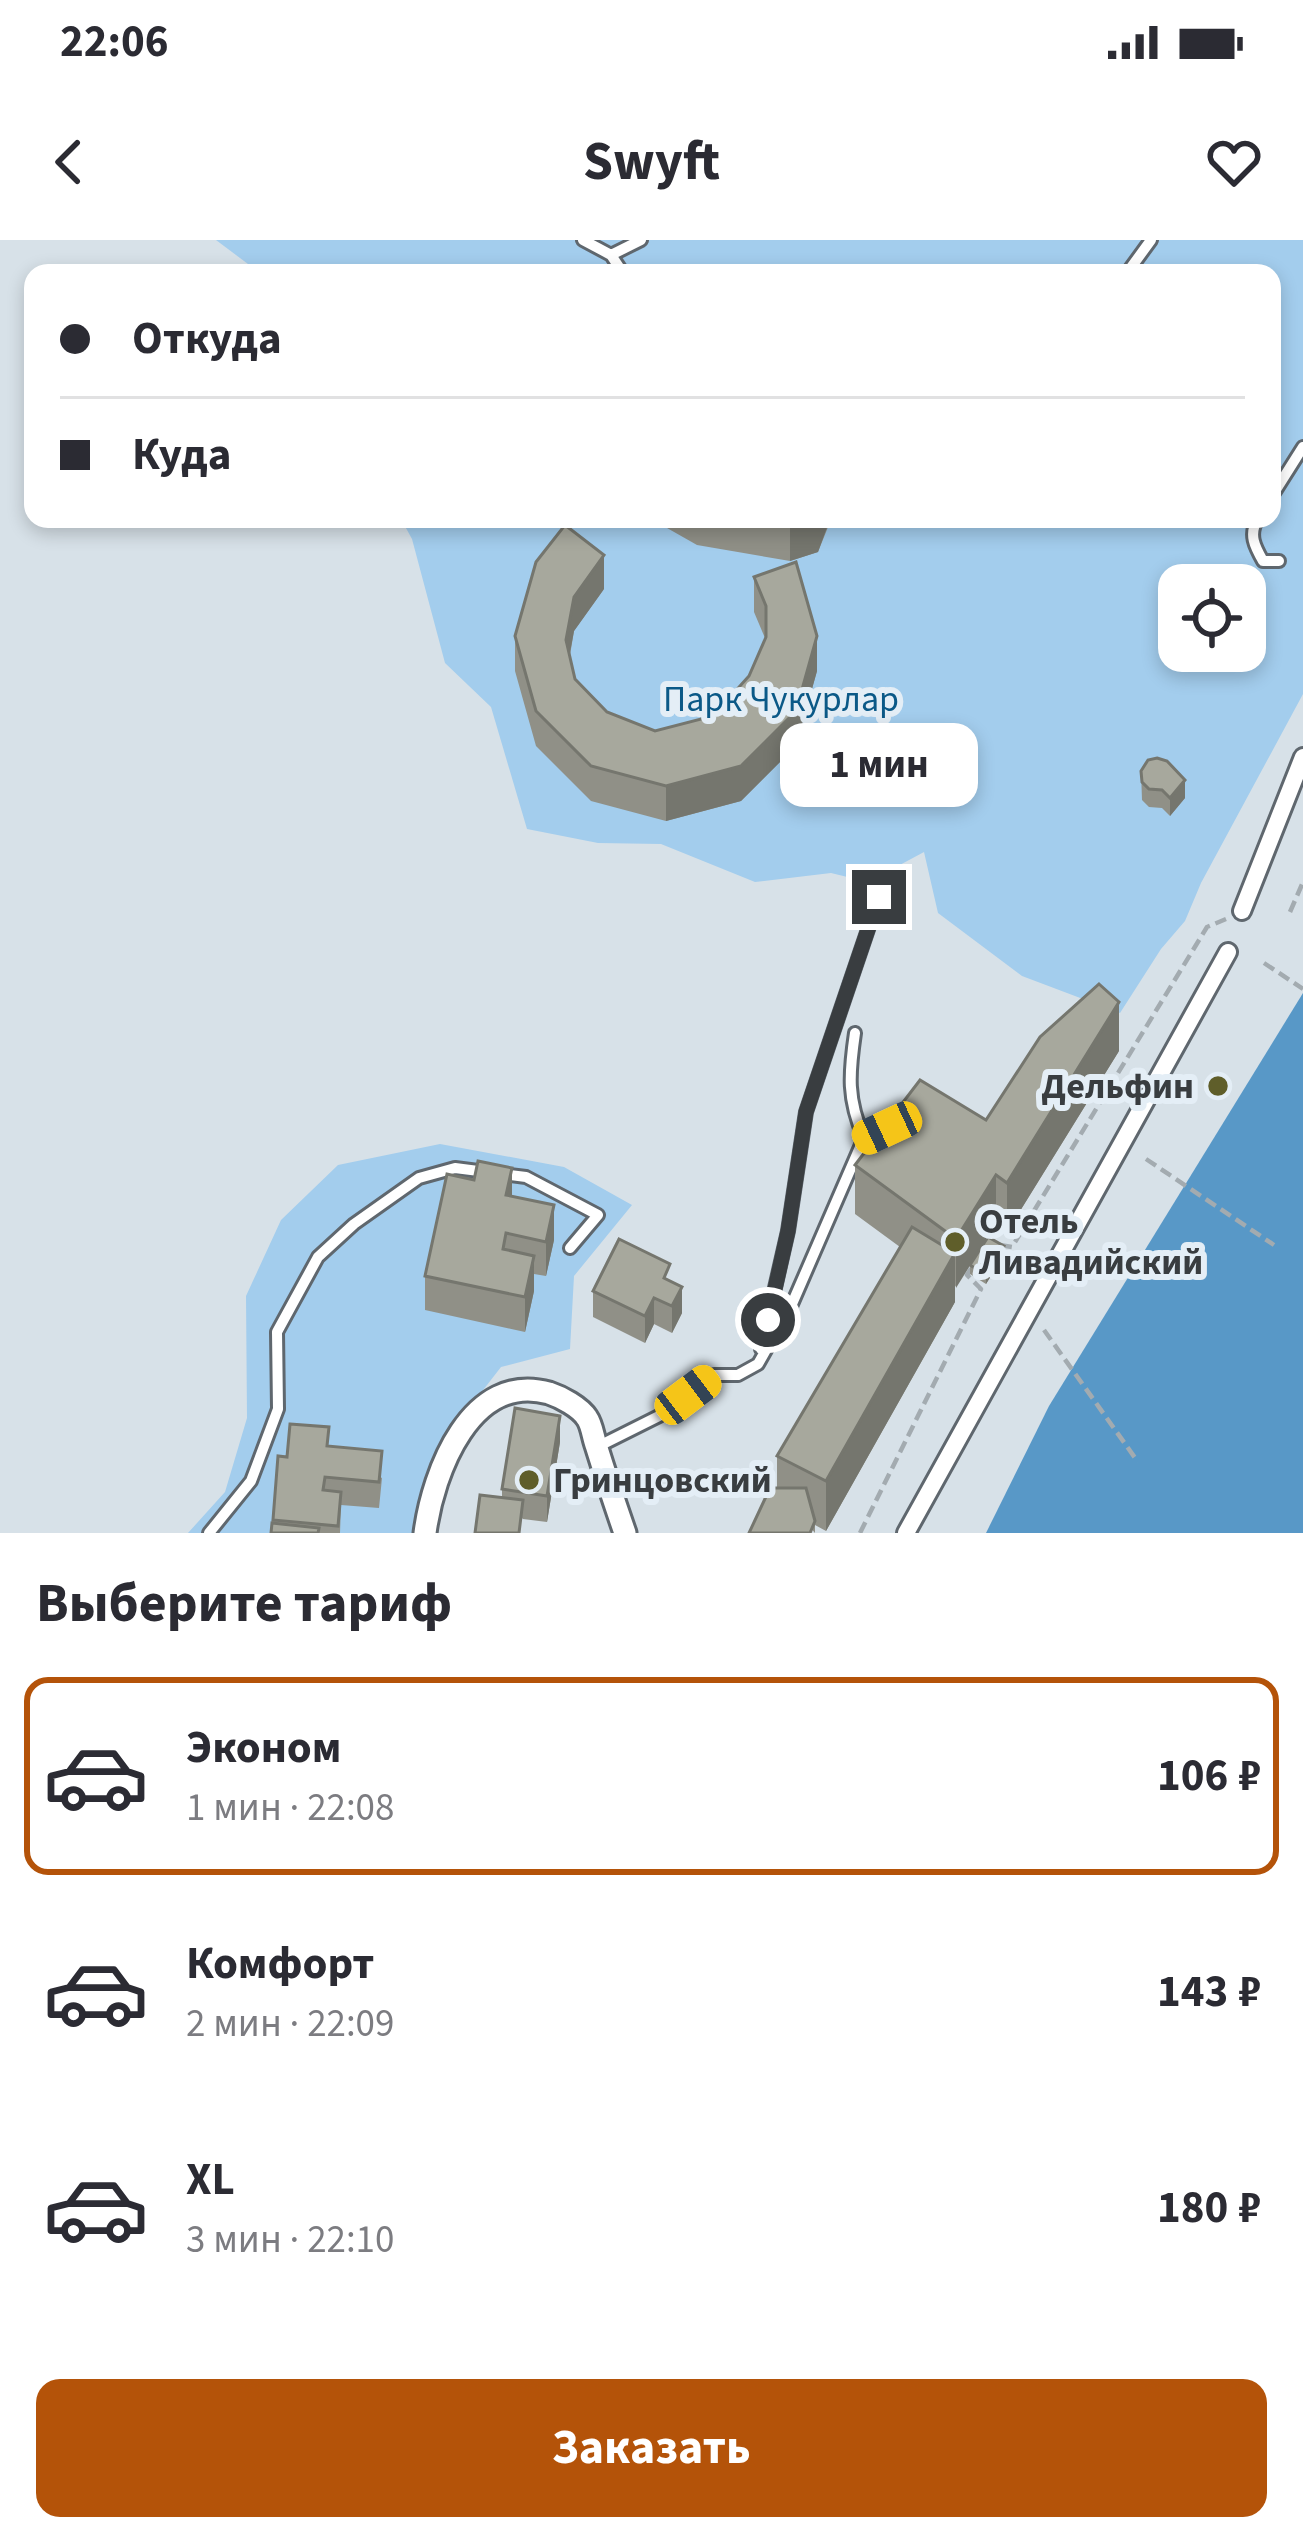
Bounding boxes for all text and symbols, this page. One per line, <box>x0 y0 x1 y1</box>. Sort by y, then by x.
text: 22:06 <box>60 10 169 74</box>
text: Swyft <box>583 124 720 201</box>
icon: back <box>36 129 102 195</box>
icon: heart <box>1201 129 1267 195</box>
text: Откуда <box>132 307 282 371</box>
text: Куда <box>132 423 232 487</box>
map controls <box>1158 564 1266 672</box>
button: locate <box>1158 564 1266 672</box>
park label: Парк Чукурлар <box>663 674 899 725</box>
callout: 1 мин <box>780 723 978 807</box>
text: 1 мин <box>829 737 929 793</box>
route end <box>852 870 906 924</box>
place label: Дельфин <box>1041 1061 1194 1112</box>
marker: Дельфин <box>1205 1073 1231 1099</box>
car <box>847 1096 927 1160</box>
place label: Отель Ливадийский <box>978 1196 1203 1288</box>
marker: Отель Ливадийский <box>942 1229 968 1255</box>
route start <box>741 1293 795 1347</box>
car <box>648 1359 728 1431</box>
place label: Гринцовский <box>553 1455 772 1506</box>
marker: Гринцовский <box>516 1467 542 1493</box>
text: Выберите тариф <box>36 1566 452 1643</box>
text: Эконом <box>186 1716 342 1780</box>
icon: car <box>42 1722 150 1830</box>
text: 106 ₽ <box>1157 1744 1261 1808</box>
text: 1 мин · 22:08 <box>186 1780 394 1836</box>
text: Комфорт <box>186 1932 374 1996</box>
icon: car <box>42 1938 150 2046</box>
text: 143 ₽ <box>1157 1960 1261 2024</box>
text: 2 мин · 22:09 <box>186 1996 394 2052</box>
text: XL <box>186 2148 235 2212</box>
icon: car <box>42 2154 150 2262</box>
text: 180 ₽ <box>1157 2176 1261 2240</box>
text: 3 мин · 22:10 <box>186 2212 394 2268</box>
button: Заказать <box>36 2379 1267 2517</box>

